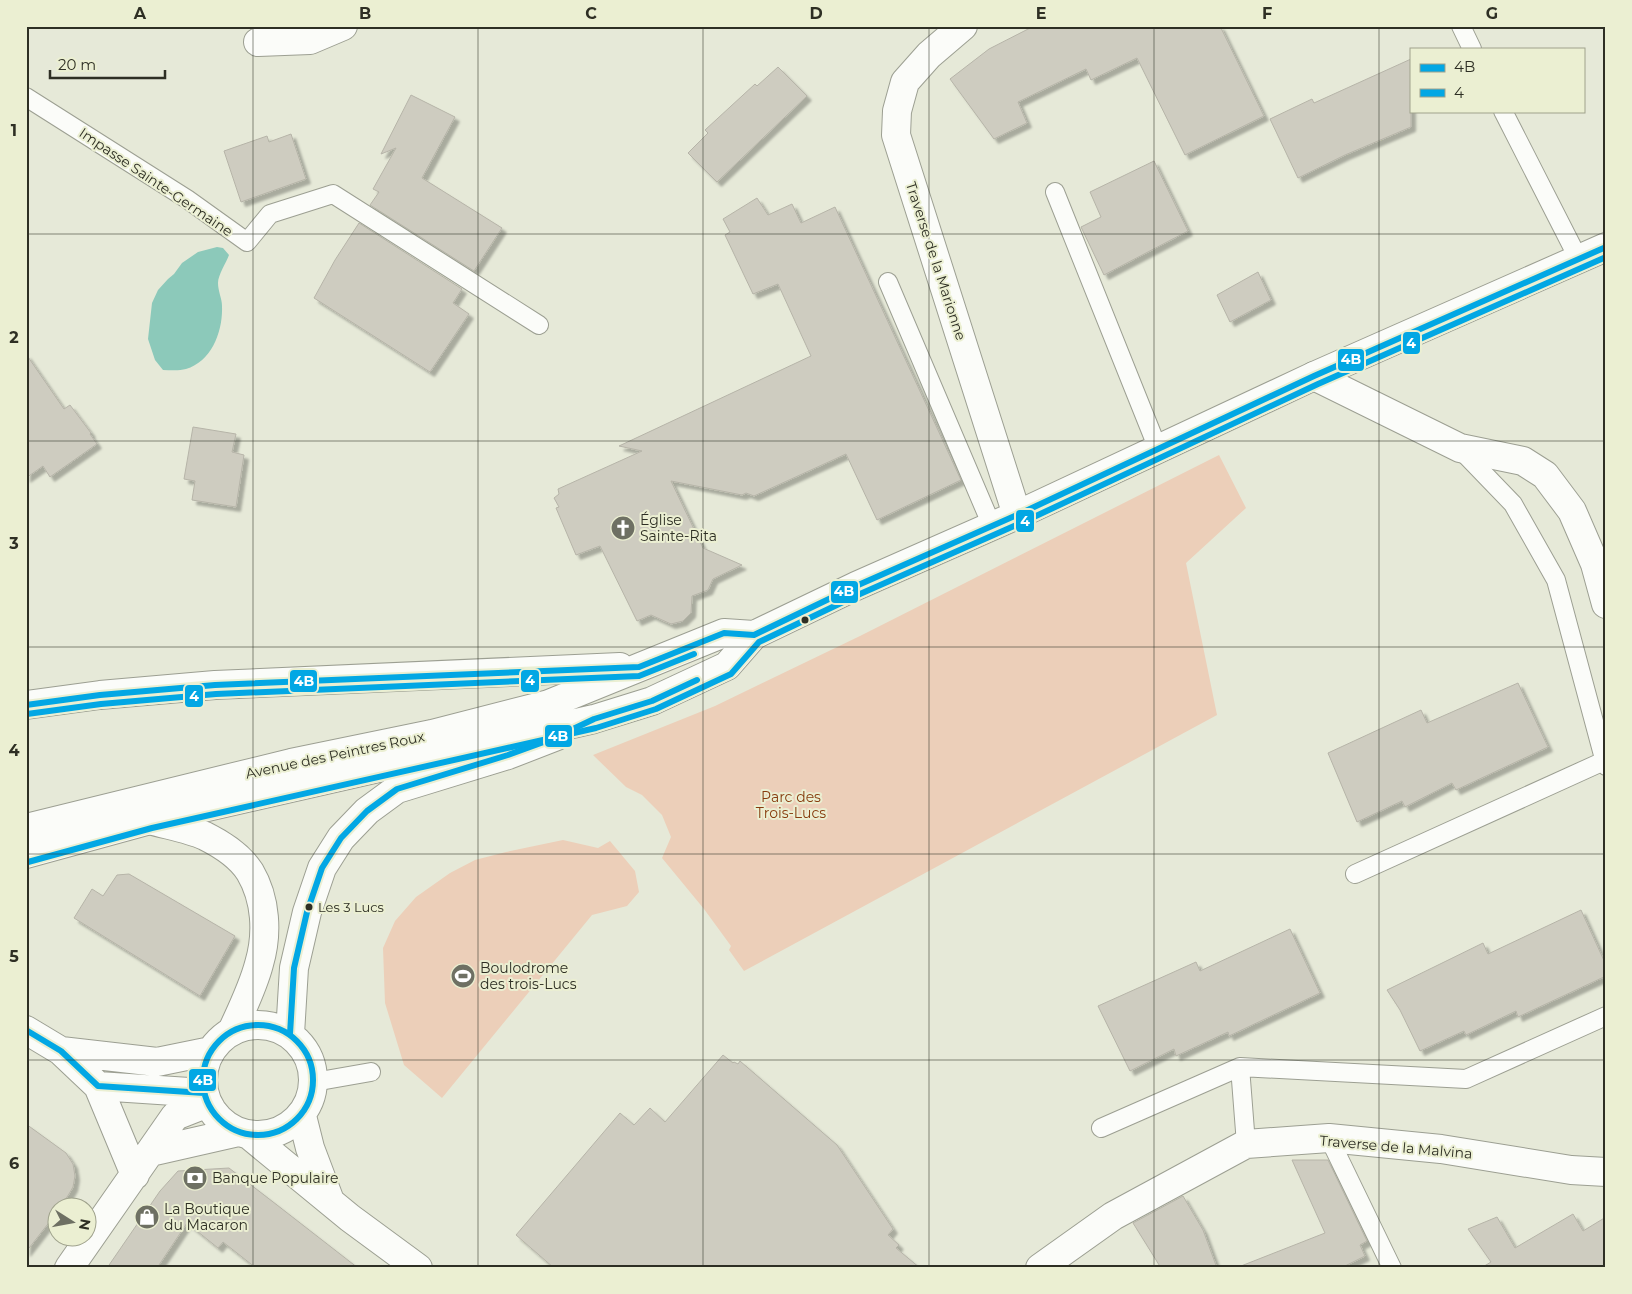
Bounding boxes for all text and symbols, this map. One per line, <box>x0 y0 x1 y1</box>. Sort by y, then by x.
text: A <box>133 4 147 23</box>
text: B <box>359 4 371 23</box>
text: C <box>585 4 597 23</box>
text: D <box>809 4 823 23</box>
text: E <box>1036 4 1046 23</box>
text: F <box>1262 4 1272 23</box>
text: G <box>1486 4 1498 23</box>
scale bar <box>50 48 165 80</box>
legend <box>1410 48 1584 112</box>
text: 20 m <box>58 55 96 74</box>
text: 4B <box>1454 57 1475 76</box>
text: 4 <box>1454 83 1464 102</box>
text: 1 <box>11 121 17 140</box>
street label: Impasse Sainte-Germaine <box>76 124 236 240</box>
street label: Traverse de la Marionne <box>902 179 970 343</box>
text: 2 <box>9 328 19 347</box>
line badge: 4 <box>1402 331 1421 355</box>
text: 4 <box>1406 334 1416 352</box>
line badge: 4B <box>1337 348 1365 372</box>
text: 4B <box>1341 350 1361 368</box>
line badge: 4 <box>1015 509 1035 533</box>
place label: Église Sainte-Rita <box>640 511 717 545</box>
text: 4 <box>1020 512 1030 530</box>
church icon: Église Sainte-Rita <box>610 515 636 541</box>
text: 3 <box>8 534 19 553</box>
line badge: 4B <box>830 580 859 604</box>
text: 4B <box>834 582 854 600</box>
unlabelled marker <box>800 615 810 625</box>
line badge: 4B <box>289 669 318 693</box>
line badge: 4 <box>520 669 540 693</box>
text: 4 <box>525 671 535 689</box>
text: 4B <box>294 672 314 690</box>
line badge: 4 <box>184 684 204 708</box>
text: 4 <box>189 687 199 705</box>
line badge: 4B <box>544 724 573 748</box>
street label: Avenue des Peintres Roux <box>244 727 427 783</box>
text: 4B <box>548 727 568 745</box>
text: 4 <box>8 741 20 760</box>
park label: Parc des Trois-Lucs <box>756 788 826 822</box>
place label: Les 3 Lucs <box>318 899 384 915</box>
marker: Les 3 Lucs <box>304 902 314 912</box>
text: 5 <box>9 947 19 966</box>
place label: Boulodrome des trois-Lucs <box>480 959 577 993</box>
sports icon: Boulodrome des trois-Lucs <box>450 963 476 989</box>
line badge: 4B <box>188 1068 217 1092</box>
text: 4B <box>193 1071 213 1089</box>
street label: Traverse de la Malvina <box>1319 1131 1473 1163</box>
text: 6 <box>9 1154 19 1173</box>
bank icon: Banque Populaire <box>182 1165 208 1191</box>
place label: Banque Populaire <box>212 1169 339 1187</box>
north arrow <box>48 1196 98 1246</box>
place label: La Boutique du Macaron <box>164 1200 250 1234</box>
shop icon: La Boutique du Macaron <box>134 1204 160 1230</box>
text: N <box>75 1217 95 1232</box>

